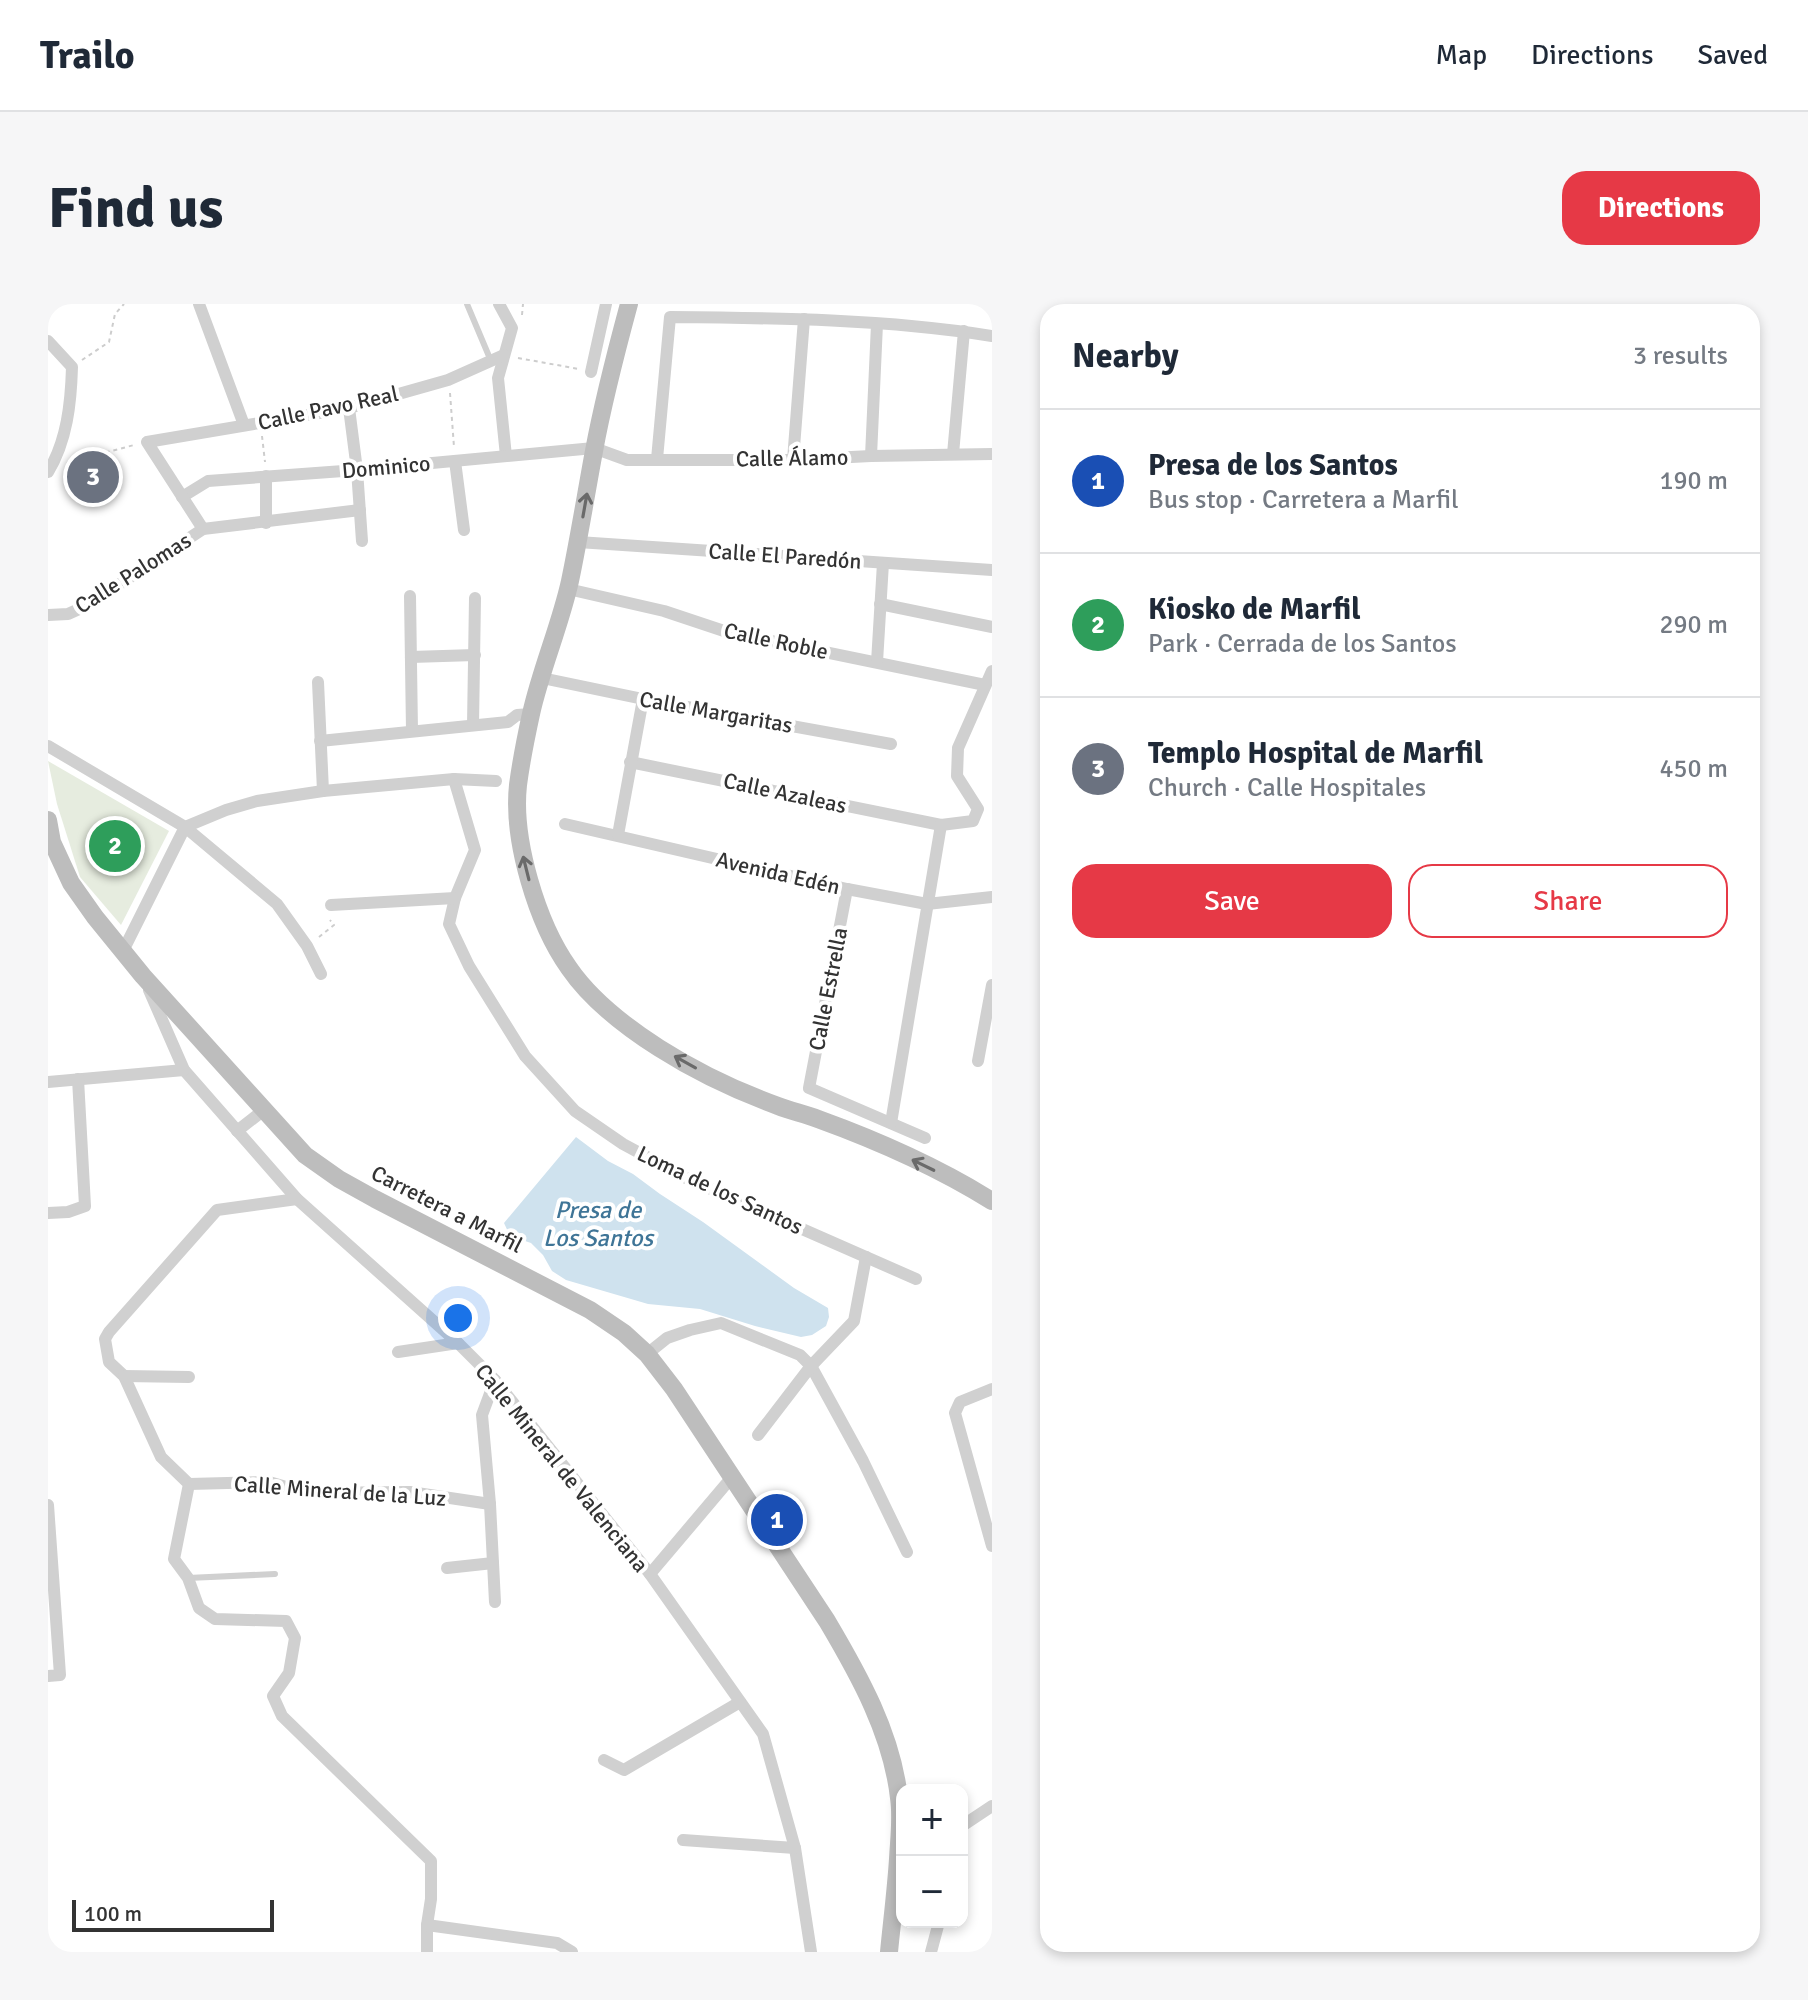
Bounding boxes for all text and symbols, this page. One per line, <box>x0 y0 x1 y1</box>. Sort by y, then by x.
text: Trailo <box>40 32 135 79</box>
text: Map <box>1435 38 1487 72</box>
text: Directions <box>1531 38 1653 72</box>
text: Saved <box>1697 38 1768 72</box>
button: Directions <box>1562 171 1760 245</box>
text: Find us <box>48 174 223 243</box>
text: Nearby <box>1072 335 1179 377</box>
text: 3 results <box>1633 340 1728 372</box>
street label: Calle Pavo Real <box>255 380 401 436</box>
street label: Calle Álamo <box>736 444 848 472</box>
pin: 3 <box>67 447 119 507</box>
text: Presa de los Santos <box>1148 447 1398 484</box>
street label: Dominico <box>341 450 431 484</box>
text: 1 <box>1091 465 1105 497</box>
text: 190 m <box>1659 465 1728 497</box>
text: Bus stop · Carretera a Marfil <box>1148 484 1459 516</box>
one-way arrow <box>578 493 593 518</box>
street label: Calle Palomas <box>70 527 196 619</box>
street label: Calle El Paredón <box>708 537 862 575</box>
text: Kiosko de Marfil <box>1148 591 1361 628</box>
text: 2 <box>1091 609 1105 641</box>
text: 290 m <box>1659 609 1728 641</box>
street label: Calle Roble <box>721 617 831 665</box>
text: Park · Cerrada de los Santos <box>1148 628 1457 660</box>
street label: Calle Margaritas <box>637 685 795 739</box>
text: Templo Hospital de Marfil <box>1148 735 1483 772</box>
text: 3 <box>1091 753 1105 785</box>
text: 450 m <box>1659 753 1728 785</box>
street label: Calle Azaleas <box>721 767 849 819</box>
text: Church · Calle Hospitales <box>1148 772 1426 804</box>
pin: 2 <box>89 816 141 876</box>
street label: Avenida Edén <box>713 846 843 900</box>
one-way arrow <box>518 856 533 881</box>
button: Save <box>1072 864 1392 938</box>
button: Share <box>1408 864 1728 938</box>
street label: Calle Estrella <box>803 925 853 1053</box>
one-way arrow <box>673 1054 697 1070</box>
street label: Loma de los Santos <box>633 1140 807 1240</box>
one-way arrow <box>912 1157 936 1172</box>
street label: Carretera a Marfil <box>367 1159 527 1259</box>
water label: Presa de Los Santos <box>543 1195 655 1253</box>
your location <box>438 1298 478 1338</box>
street label: Calle Mineral de Valenciana <box>470 1358 654 1578</box>
street label: Calle Mineral de la Luz <box>233 1470 447 1512</box>
pin: 1 <box>751 1490 803 1550</box>
map controls <box>896 1784 968 1928</box>
button: + <box>896 1784 968 1856</box>
button: − <box>896 1856 968 1928</box>
scale bar <box>72 1896 274 1932</box>
text: 100 m <box>84 1900 142 1927</box>

